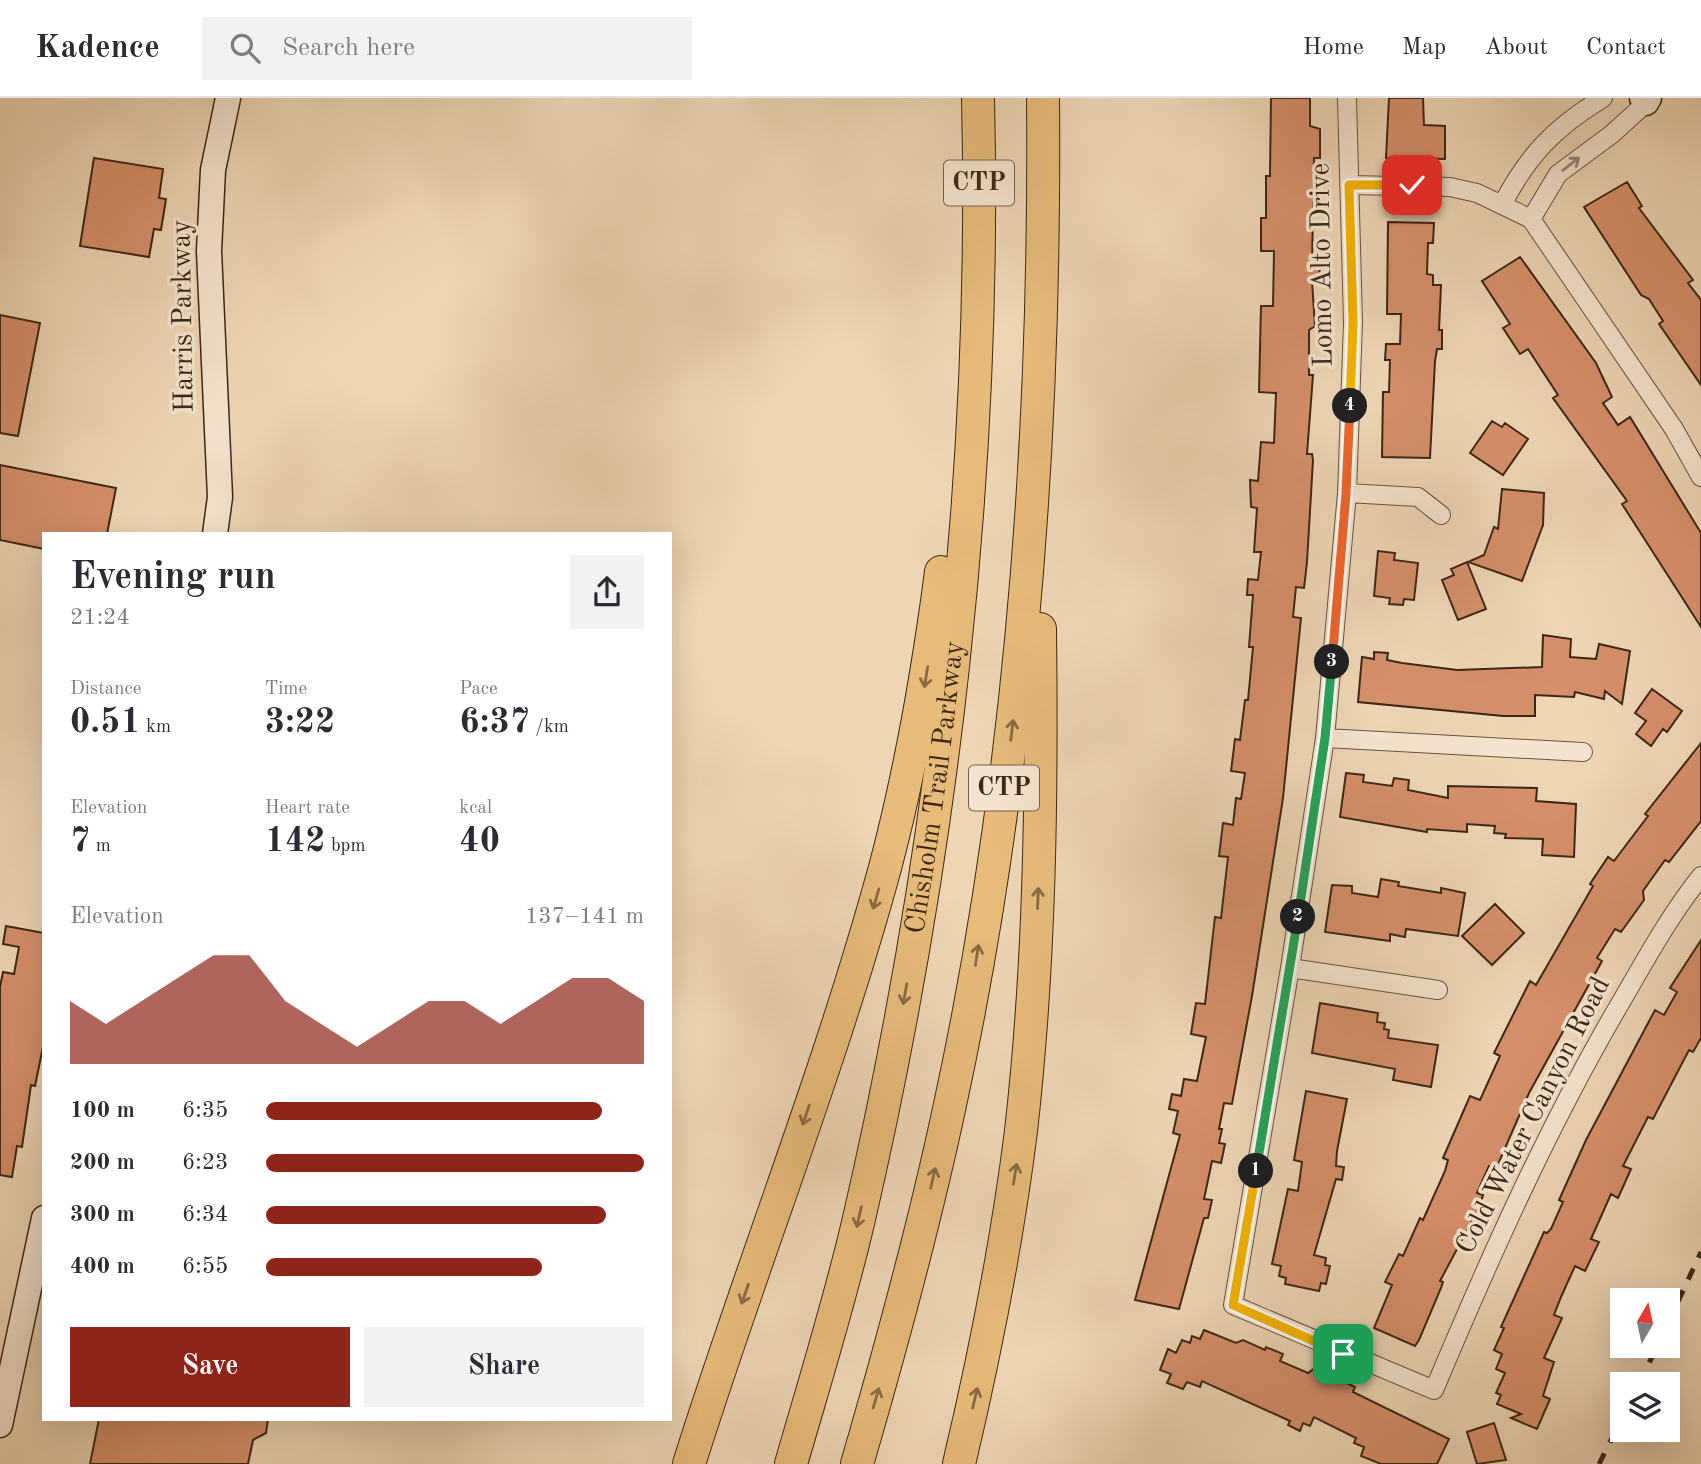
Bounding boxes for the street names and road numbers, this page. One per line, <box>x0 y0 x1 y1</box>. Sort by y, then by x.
road number: CTP <box>944 160 1014 206</box>
street label: Lomo Alto Drive <box>1307 163 1339 367</box>
street label: Harris Parkway <box>168 219 200 413</box>
street label: Chisholm Trail Parkway <box>902 639 970 936</box>
road number: CTP <box>969 766 1039 810</box>
street label: Cold Water Canyon Road <box>1452 973 1616 1259</box>

